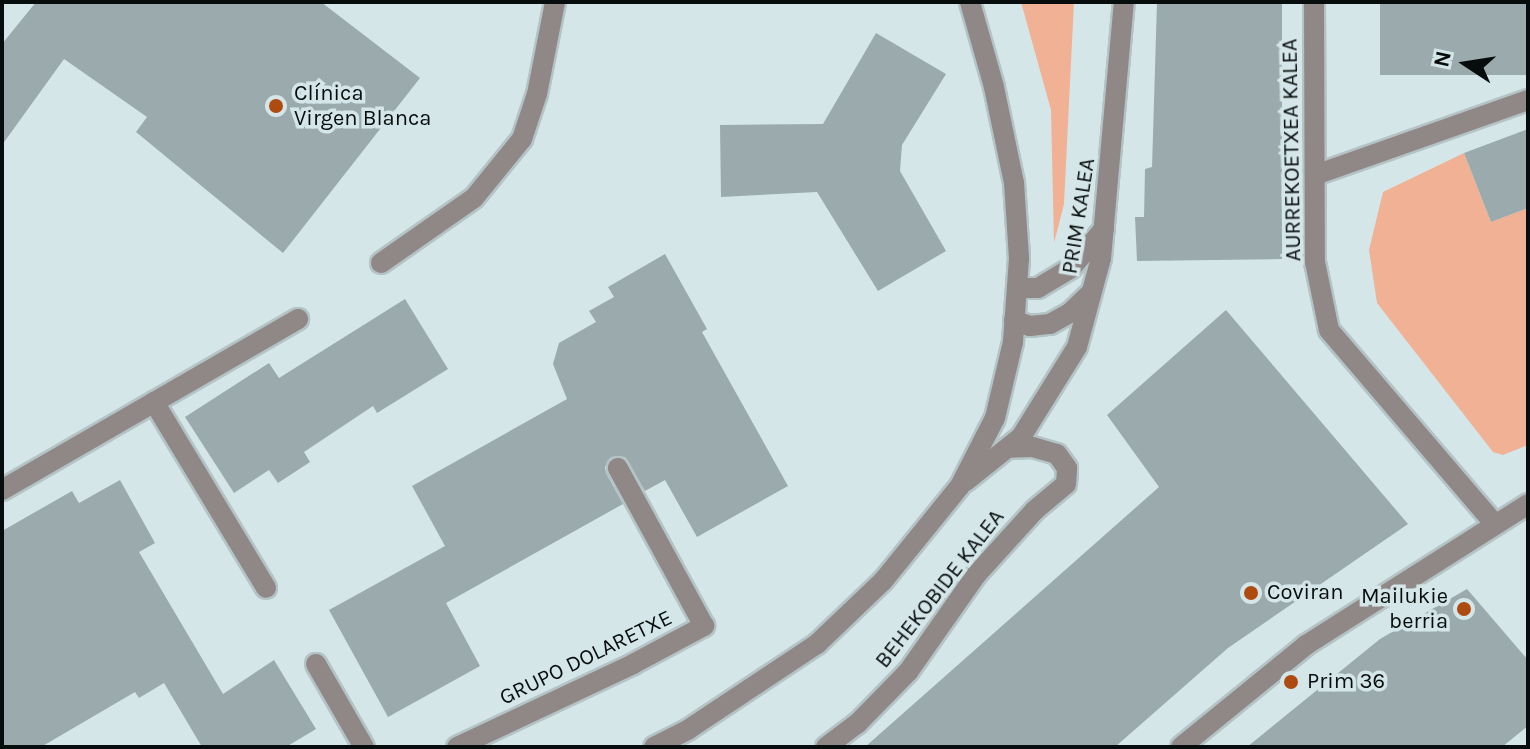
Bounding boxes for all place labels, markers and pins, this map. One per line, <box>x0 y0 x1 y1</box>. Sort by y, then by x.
place label: Clínica Virgen Blanca <box>294 80 431 132</box>
marker: Clínica Virgen Blanca <box>265 95 287 117</box>
place label: Coviran <box>1267 580 1343 606</box>
place label: Mailukie berria <box>1361 583 1448 634</box>
marker: Coviran <box>1242 584 1260 602</box>
marker: Mailukie berria <box>1455 600 1473 618</box>
place label: Prim 36 <box>1307 669 1385 695</box>
marker: Prim 36 <box>1282 673 1300 691</box>

